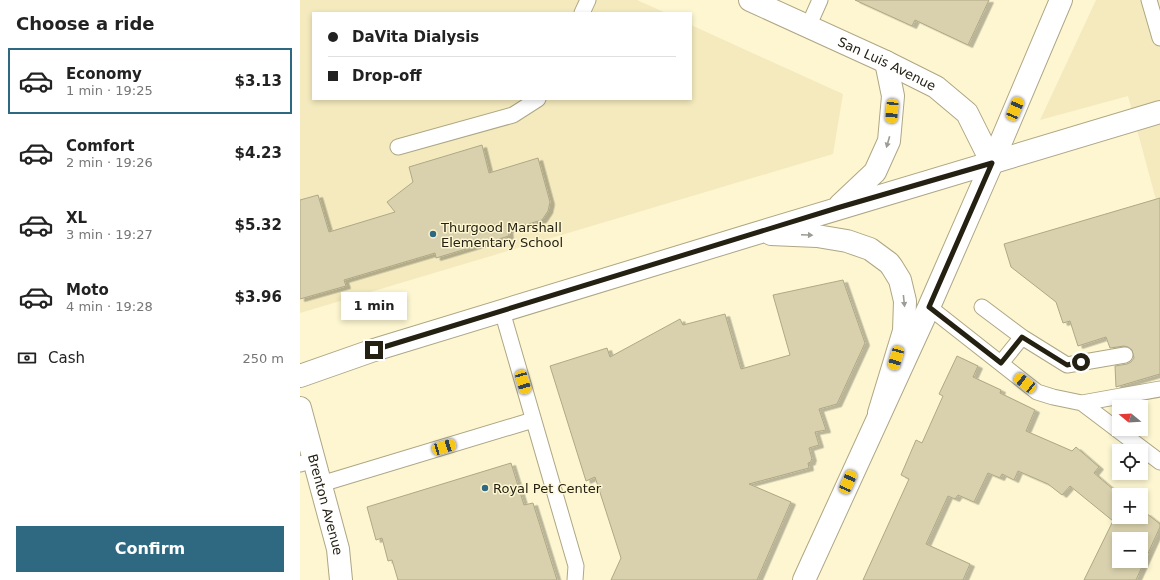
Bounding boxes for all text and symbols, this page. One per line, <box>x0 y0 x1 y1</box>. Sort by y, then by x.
text: Choose a ride <box>16 13 155 34</box>
text: DaVita Dialysis <box>352 28 479 46</box>
street label: San Luis Avenue <box>836 34 938 93</box>
icon: car <box>18 63 54 99</box>
text: Economy <box>66 65 142 83</box>
text: Drop-off <box>352 67 422 85</box>
text: $3.13 <box>235 72 282 90</box>
text: 1 min · 19:25 <box>66 83 153 98</box>
car <box>1005 96 1025 122</box>
car <box>885 99 899 123</box>
icon: car <box>18 135 54 171</box>
one-way arrow <box>885 136 891 148</box>
text: Comfort <box>66 137 134 155</box>
text: $4.23 <box>235 144 282 162</box>
text: 2 min · 19:26 <box>66 155 153 170</box>
icon: car <box>18 207 54 243</box>
text: XL <box>66 209 87 227</box>
text: $5.32 <box>235 216 282 234</box>
place label: Thurgood Marshall Elementary School <box>440 220 563 250</box>
text: 3 min · 19:27 <box>66 227 153 242</box>
marker: Thurgood Marshall Elementary School <box>428 229 438 239</box>
one-way arrow <box>801 232 813 239</box>
icon: car <box>18 279 54 315</box>
text: Moto <box>66 281 109 299</box>
text: $3.96 <box>235 288 282 306</box>
callout: 1 min <box>341 292 407 320</box>
one-way arrow <box>901 295 907 307</box>
text: 1 min <box>354 298 394 313</box>
text: 4 min · 19:28 <box>66 299 153 314</box>
route end <box>365 341 383 359</box>
car <box>887 345 905 371</box>
icon: cash <box>16 347 38 369</box>
text: Cash <box>48 349 85 367</box>
text: 250 m <box>242 351 284 366</box>
route start <box>1072 353 1090 371</box>
car <box>514 369 532 395</box>
car <box>1012 371 1038 395</box>
north arrow <box>1112 400 1148 436</box>
map controls <box>1112 400 1148 568</box>
car <box>431 438 457 456</box>
button: locate <box>1112 444 1148 480</box>
street label: Brenton Avenue <box>305 452 346 556</box>
car <box>838 469 858 495</box>
place label: Royal Pet Center <box>493 481 602 496</box>
marker: Royal Pet Center <box>480 483 490 493</box>
button: + <box>1112 488 1148 524</box>
button: Confirm <box>16 526 284 572</box>
button: − <box>1112 532 1148 568</box>

